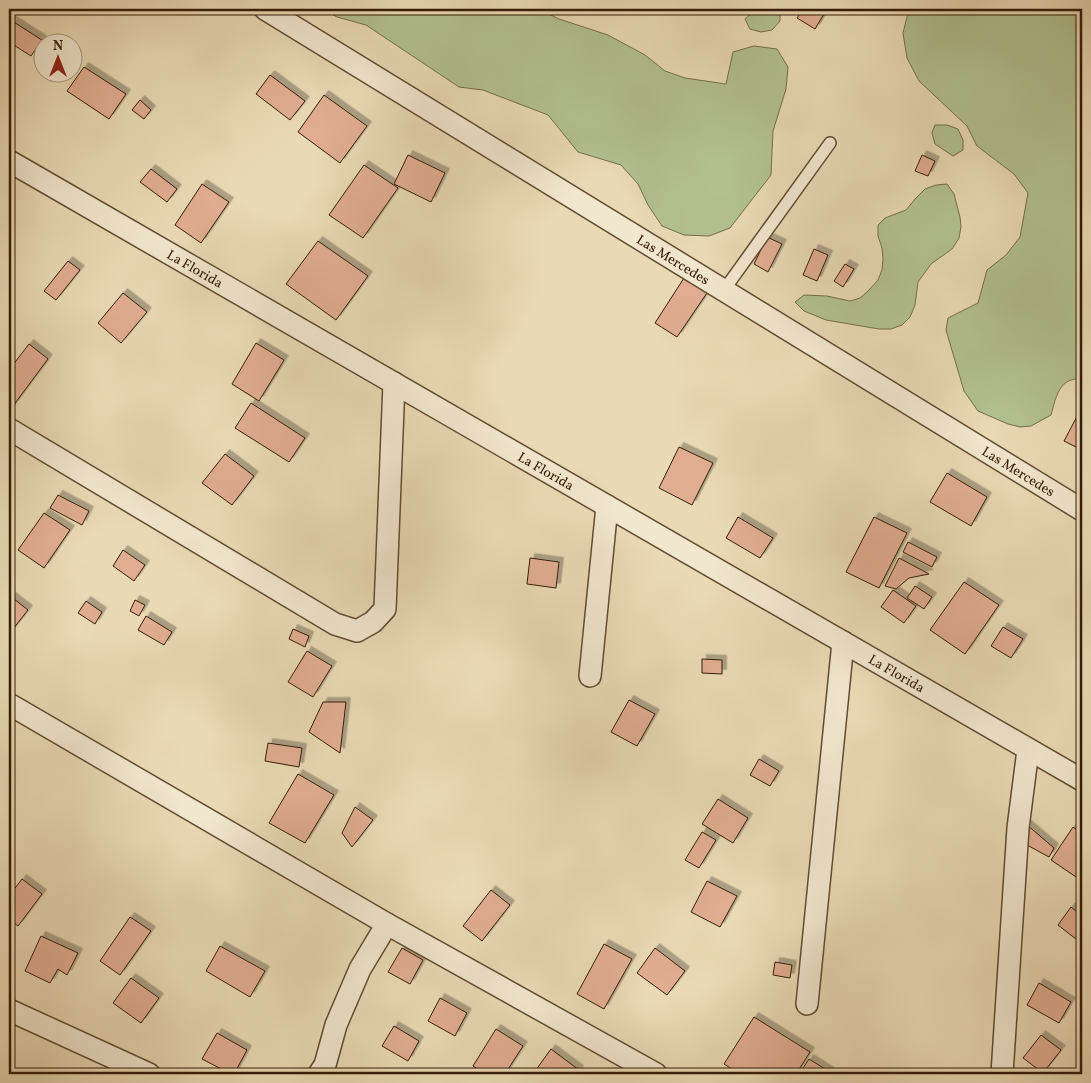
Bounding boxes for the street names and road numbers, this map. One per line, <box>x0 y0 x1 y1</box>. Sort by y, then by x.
street label: Las Mercedes <box>632 231 713 290</box>
street label: La Florida <box>163 246 226 293</box>
street label: Las Mercedes <box>978 443 1058 502</box>
street label: La Florida <box>514 448 577 496</box>
street label: La Florida <box>864 651 928 698</box>

